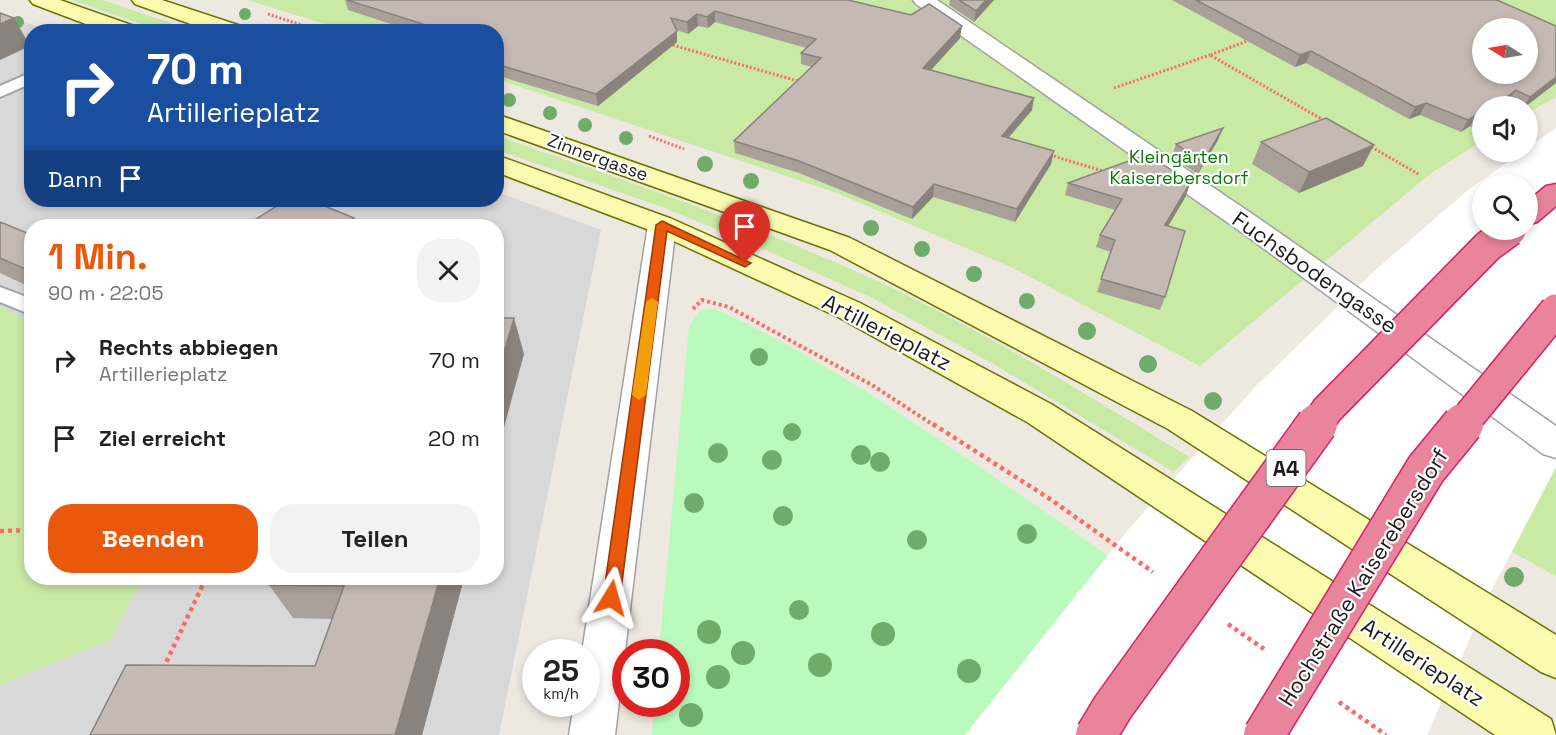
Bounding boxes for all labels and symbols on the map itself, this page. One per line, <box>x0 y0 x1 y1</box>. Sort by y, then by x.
north arrow <box>1472 18 1538 84</box>
street label: Zinnergasse <box>545 128 651 186</box>
park label: Kleingärten Kaiserebersdorf <box>1110 145 1248 189</box>
pin <box>719 201 770 263</box>
street label: Fuchsbodengasse <box>1227 205 1403 339</box>
street label: Artillerieplatz <box>818 287 956 377</box>
street label: Hochstraße Kaiserebersdorf <box>1272 443 1454 711</box>
road number: A4 <box>1266 450 1306 486</box>
position arrow <box>579 566 643 630</box>
street label: Artillerieplatz <box>1356 612 1490 712</box>
speed limit sign: 30 <box>612 639 690 717</box>

